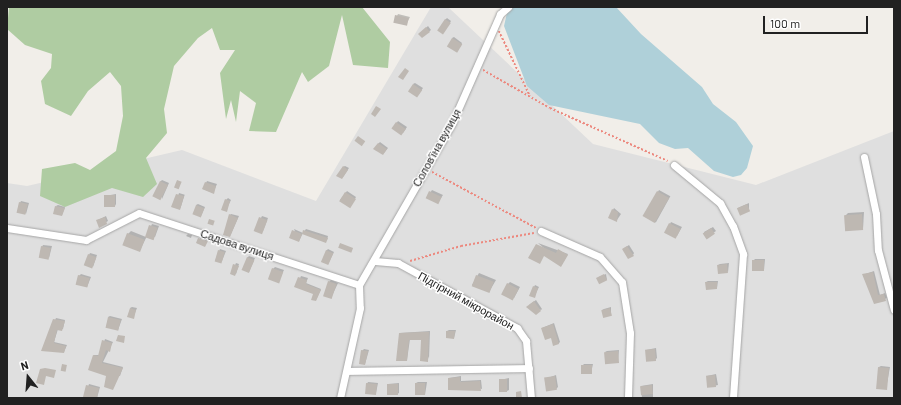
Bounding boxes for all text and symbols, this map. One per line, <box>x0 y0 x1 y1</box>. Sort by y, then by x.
scale bar <box>765 8 870 34</box>
text: 100 m <box>770 16 800 30</box>
street label: Солов'їна вулиця <box>410 107 464 189</box>
street label: Садова вулиця <box>199 227 275 263</box>
street label: Підгірний мікрорайон <box>416 269 516 333</box>
north arrow <box>8 357 48 397</box>
text: N <box>19 358 30 372</box>

